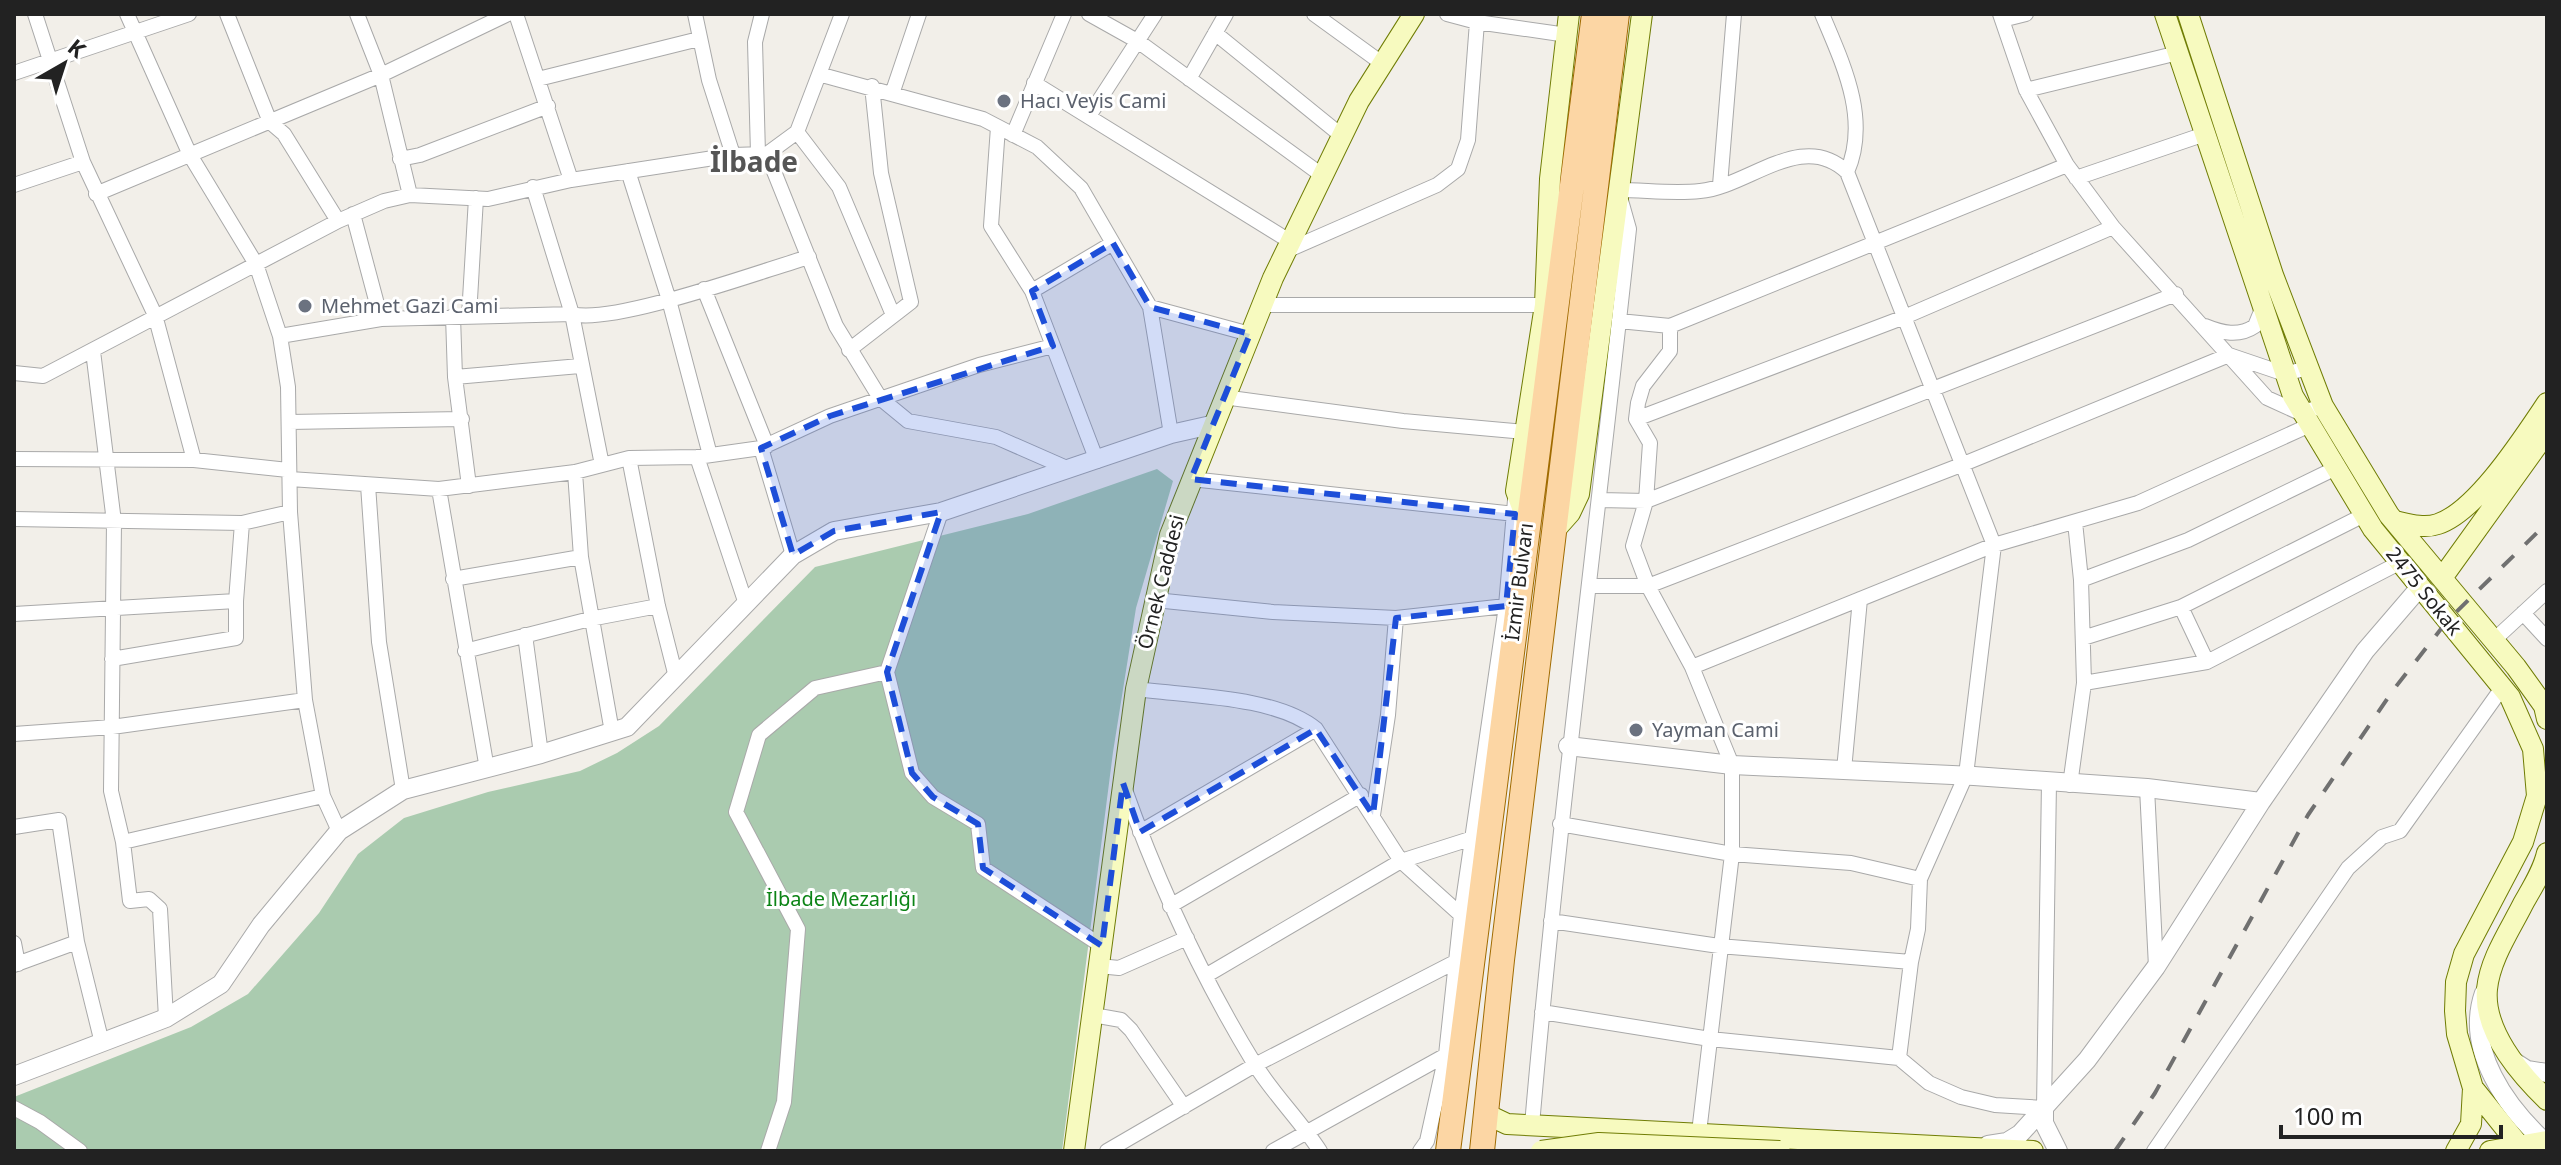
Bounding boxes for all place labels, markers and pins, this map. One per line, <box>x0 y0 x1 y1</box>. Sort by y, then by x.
place label: Hacı Veyis Cami <box>1020 87 1166 114</box>
marker: Hacı Veyis Cami <box>995 92 1013 110</box>
place label: Mehmet Gazi Cami <box>321 292 498 319</box>
marker: Mehmet Gazi Cami <box>296 297 314 315</box>
place label: Yayman Cami <box>1652 716 1779 743</box>
marker: Yayman Cami <box>1627 721 1645 739</box>

